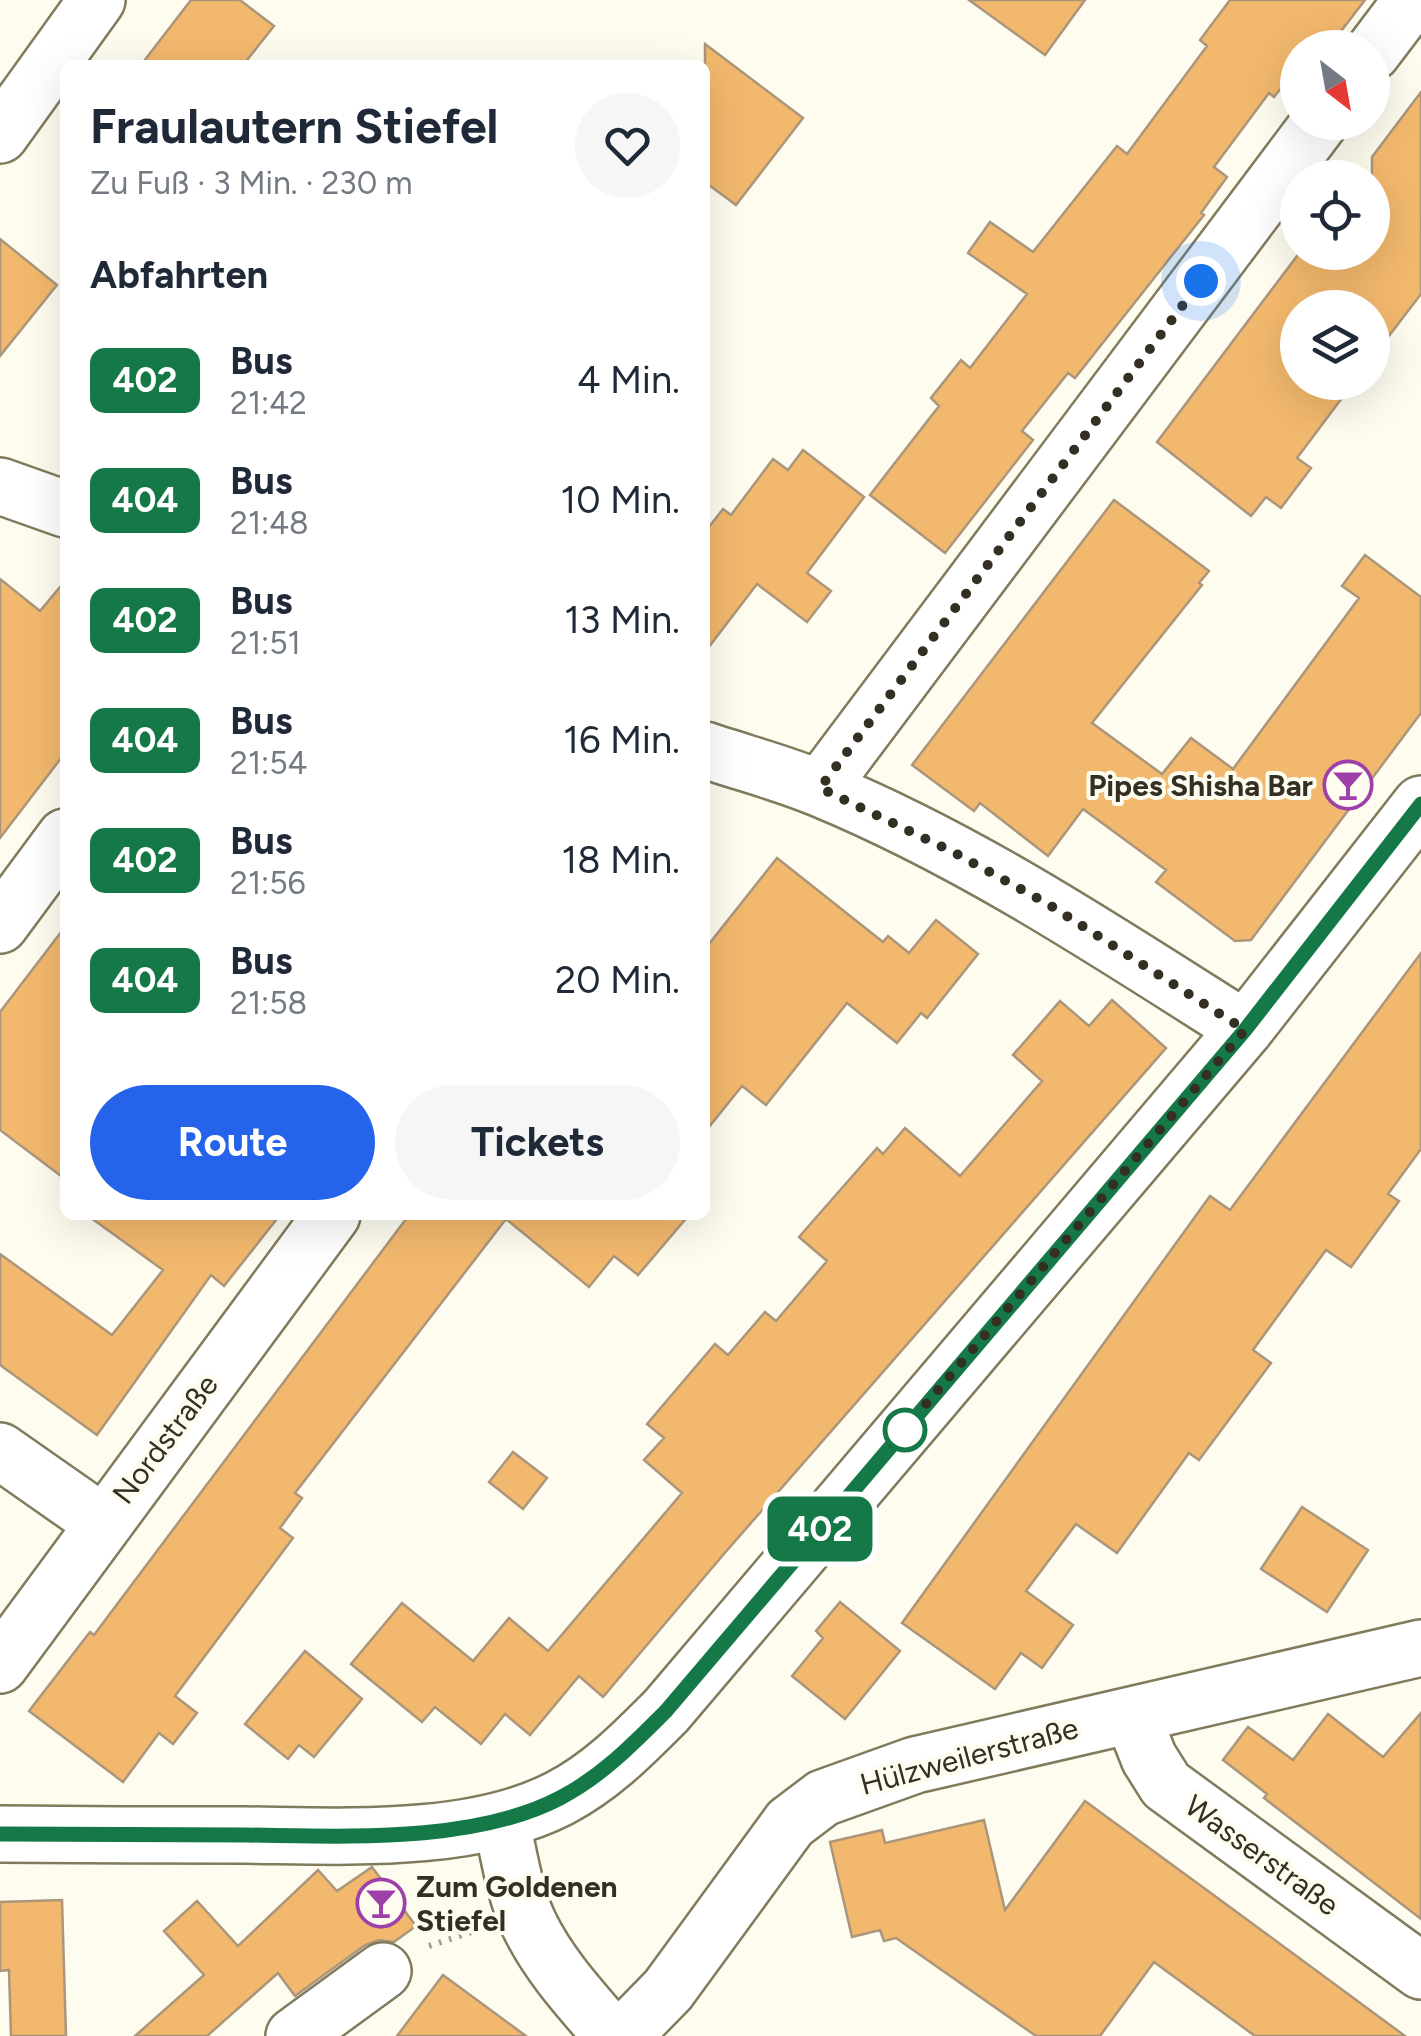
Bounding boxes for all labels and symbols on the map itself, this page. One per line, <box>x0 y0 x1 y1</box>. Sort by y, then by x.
north arrow <box>1280 30 1390 140</box>
your location <box>1176 256 1226 306</box>
bar icon: Pipes Shisha Bar <box>1322 759 1374 811</box>
place label: Pipes Shisha Bar <box>1088 767 1313 804</box>
street label: Nordstraße <box>104 1367 226 1511</box>
unlabelled marker <box>884 1409 926 1451</box>
line badge: 402 <box>762 1496 878 1562</box>
street label: Hülzweilerstraße <box>856 1709 1082 1803</box>
street label: Wasserstraße <box>1178 1787 1346 1923</box>
place label: Zum Goldenen Stiefel <box>416 1868 618 1939</box>
bar icon: Zum Goldenen Stiefel <box>355 1877 407 1929</box>

